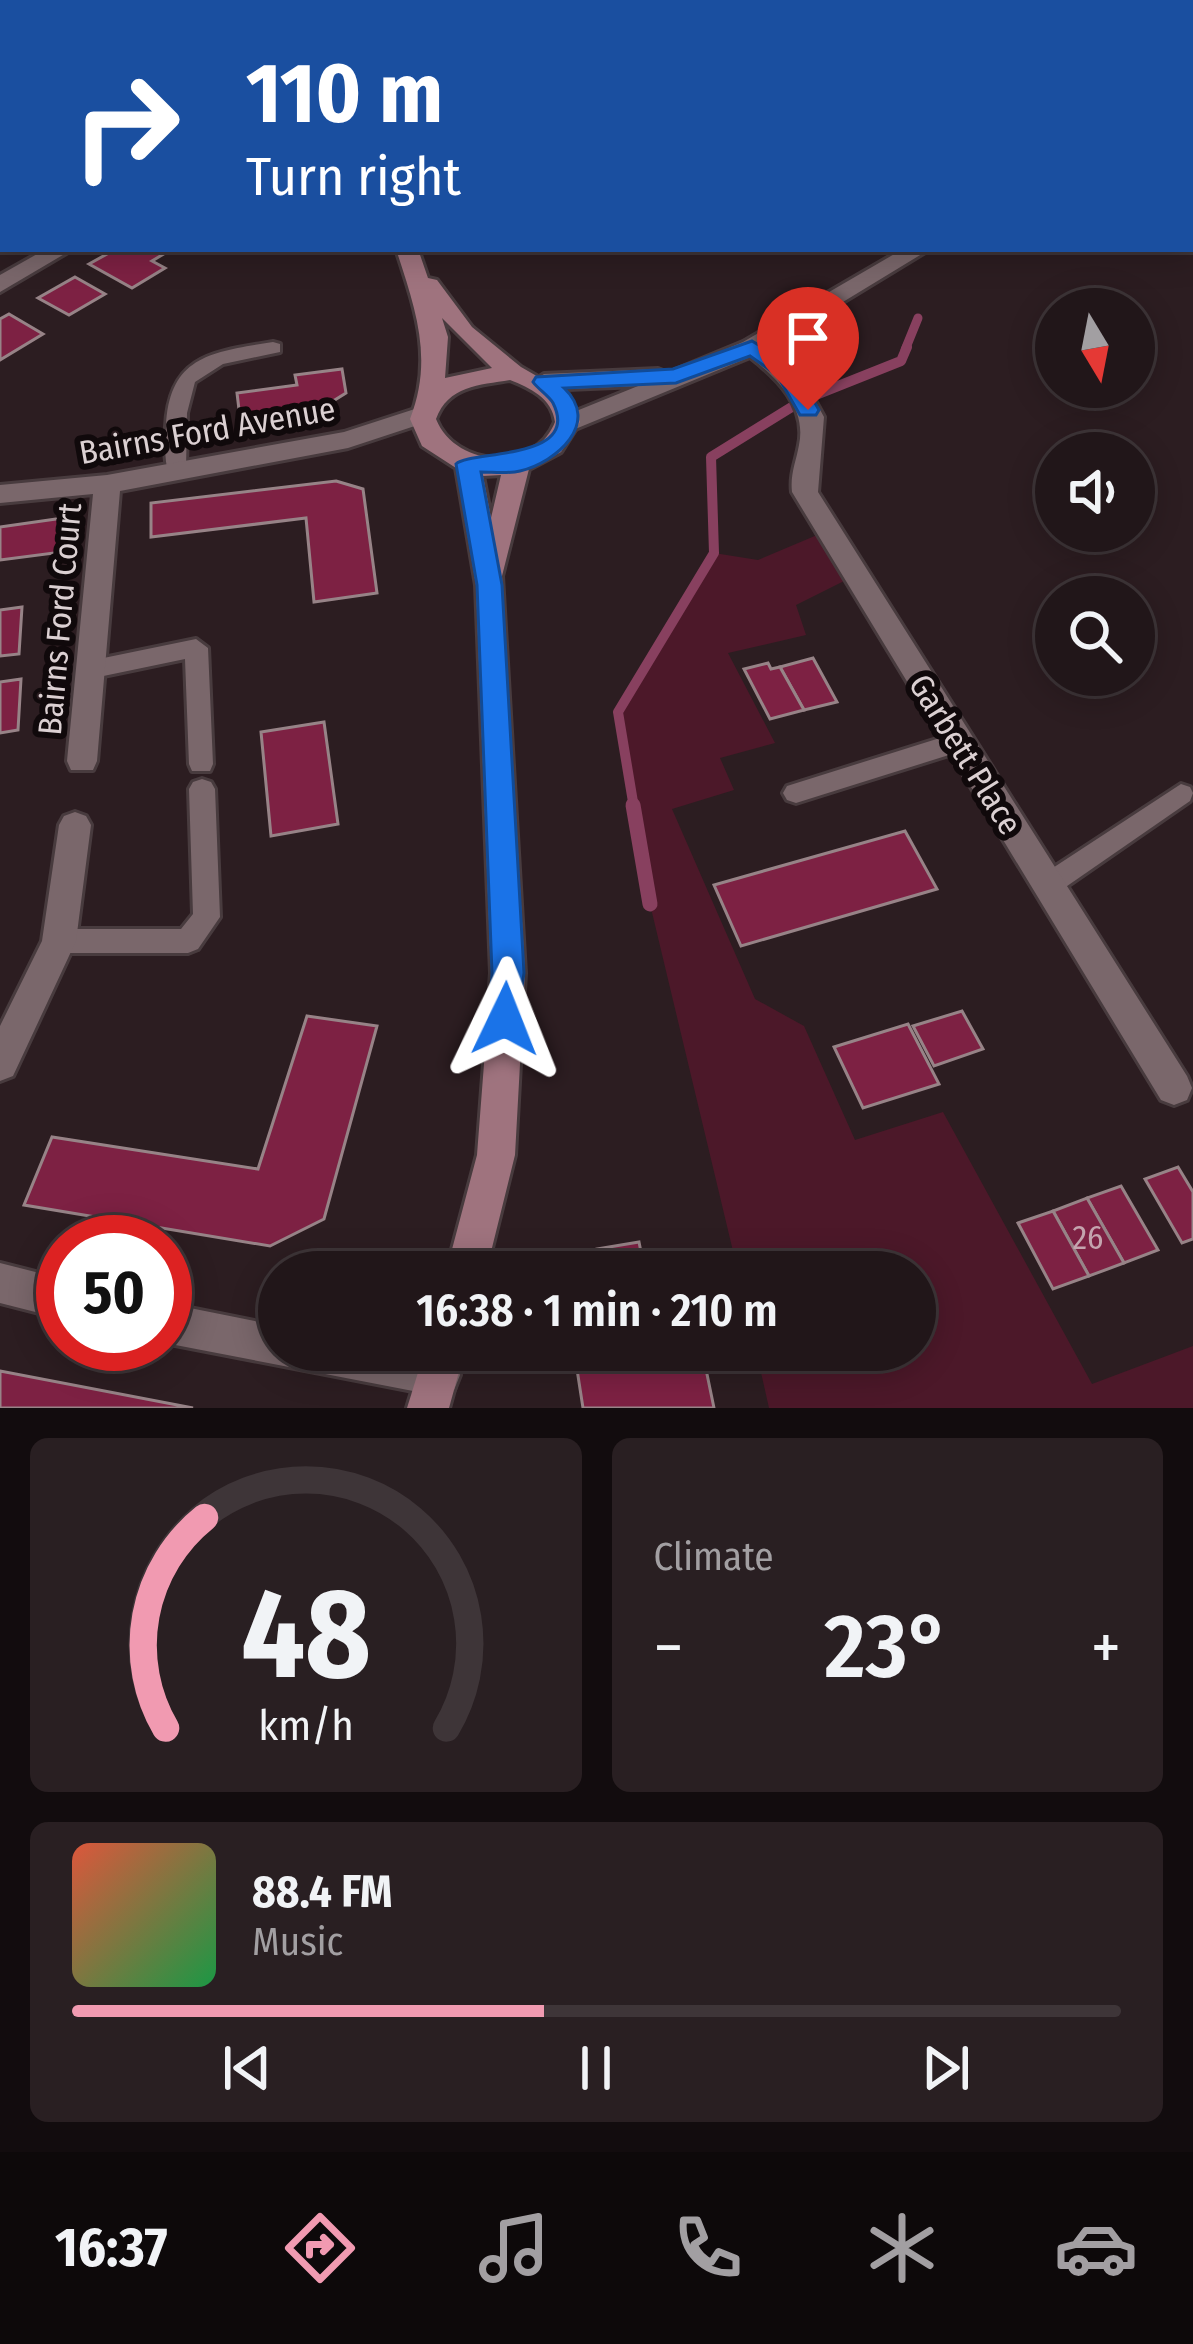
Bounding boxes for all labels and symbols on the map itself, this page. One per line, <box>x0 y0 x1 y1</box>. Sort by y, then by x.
pin <box>757 287 859 410</box>
north arrow <box>1035 288 1155 408</box>
street label: Bairns Ford Avenue <box>76 389 338 473</box>
street label: Bairns Ford Court <box>30 501 90 737</box>
street label: Garbett Place <box>900 667 1030 842</box>
position arrow <box>442 956 568 1082</box>
speed limit sign: 50 <box>36 1215 192 1371</box>
house number: 26 <box>1073 1218 1103 1258</box>

